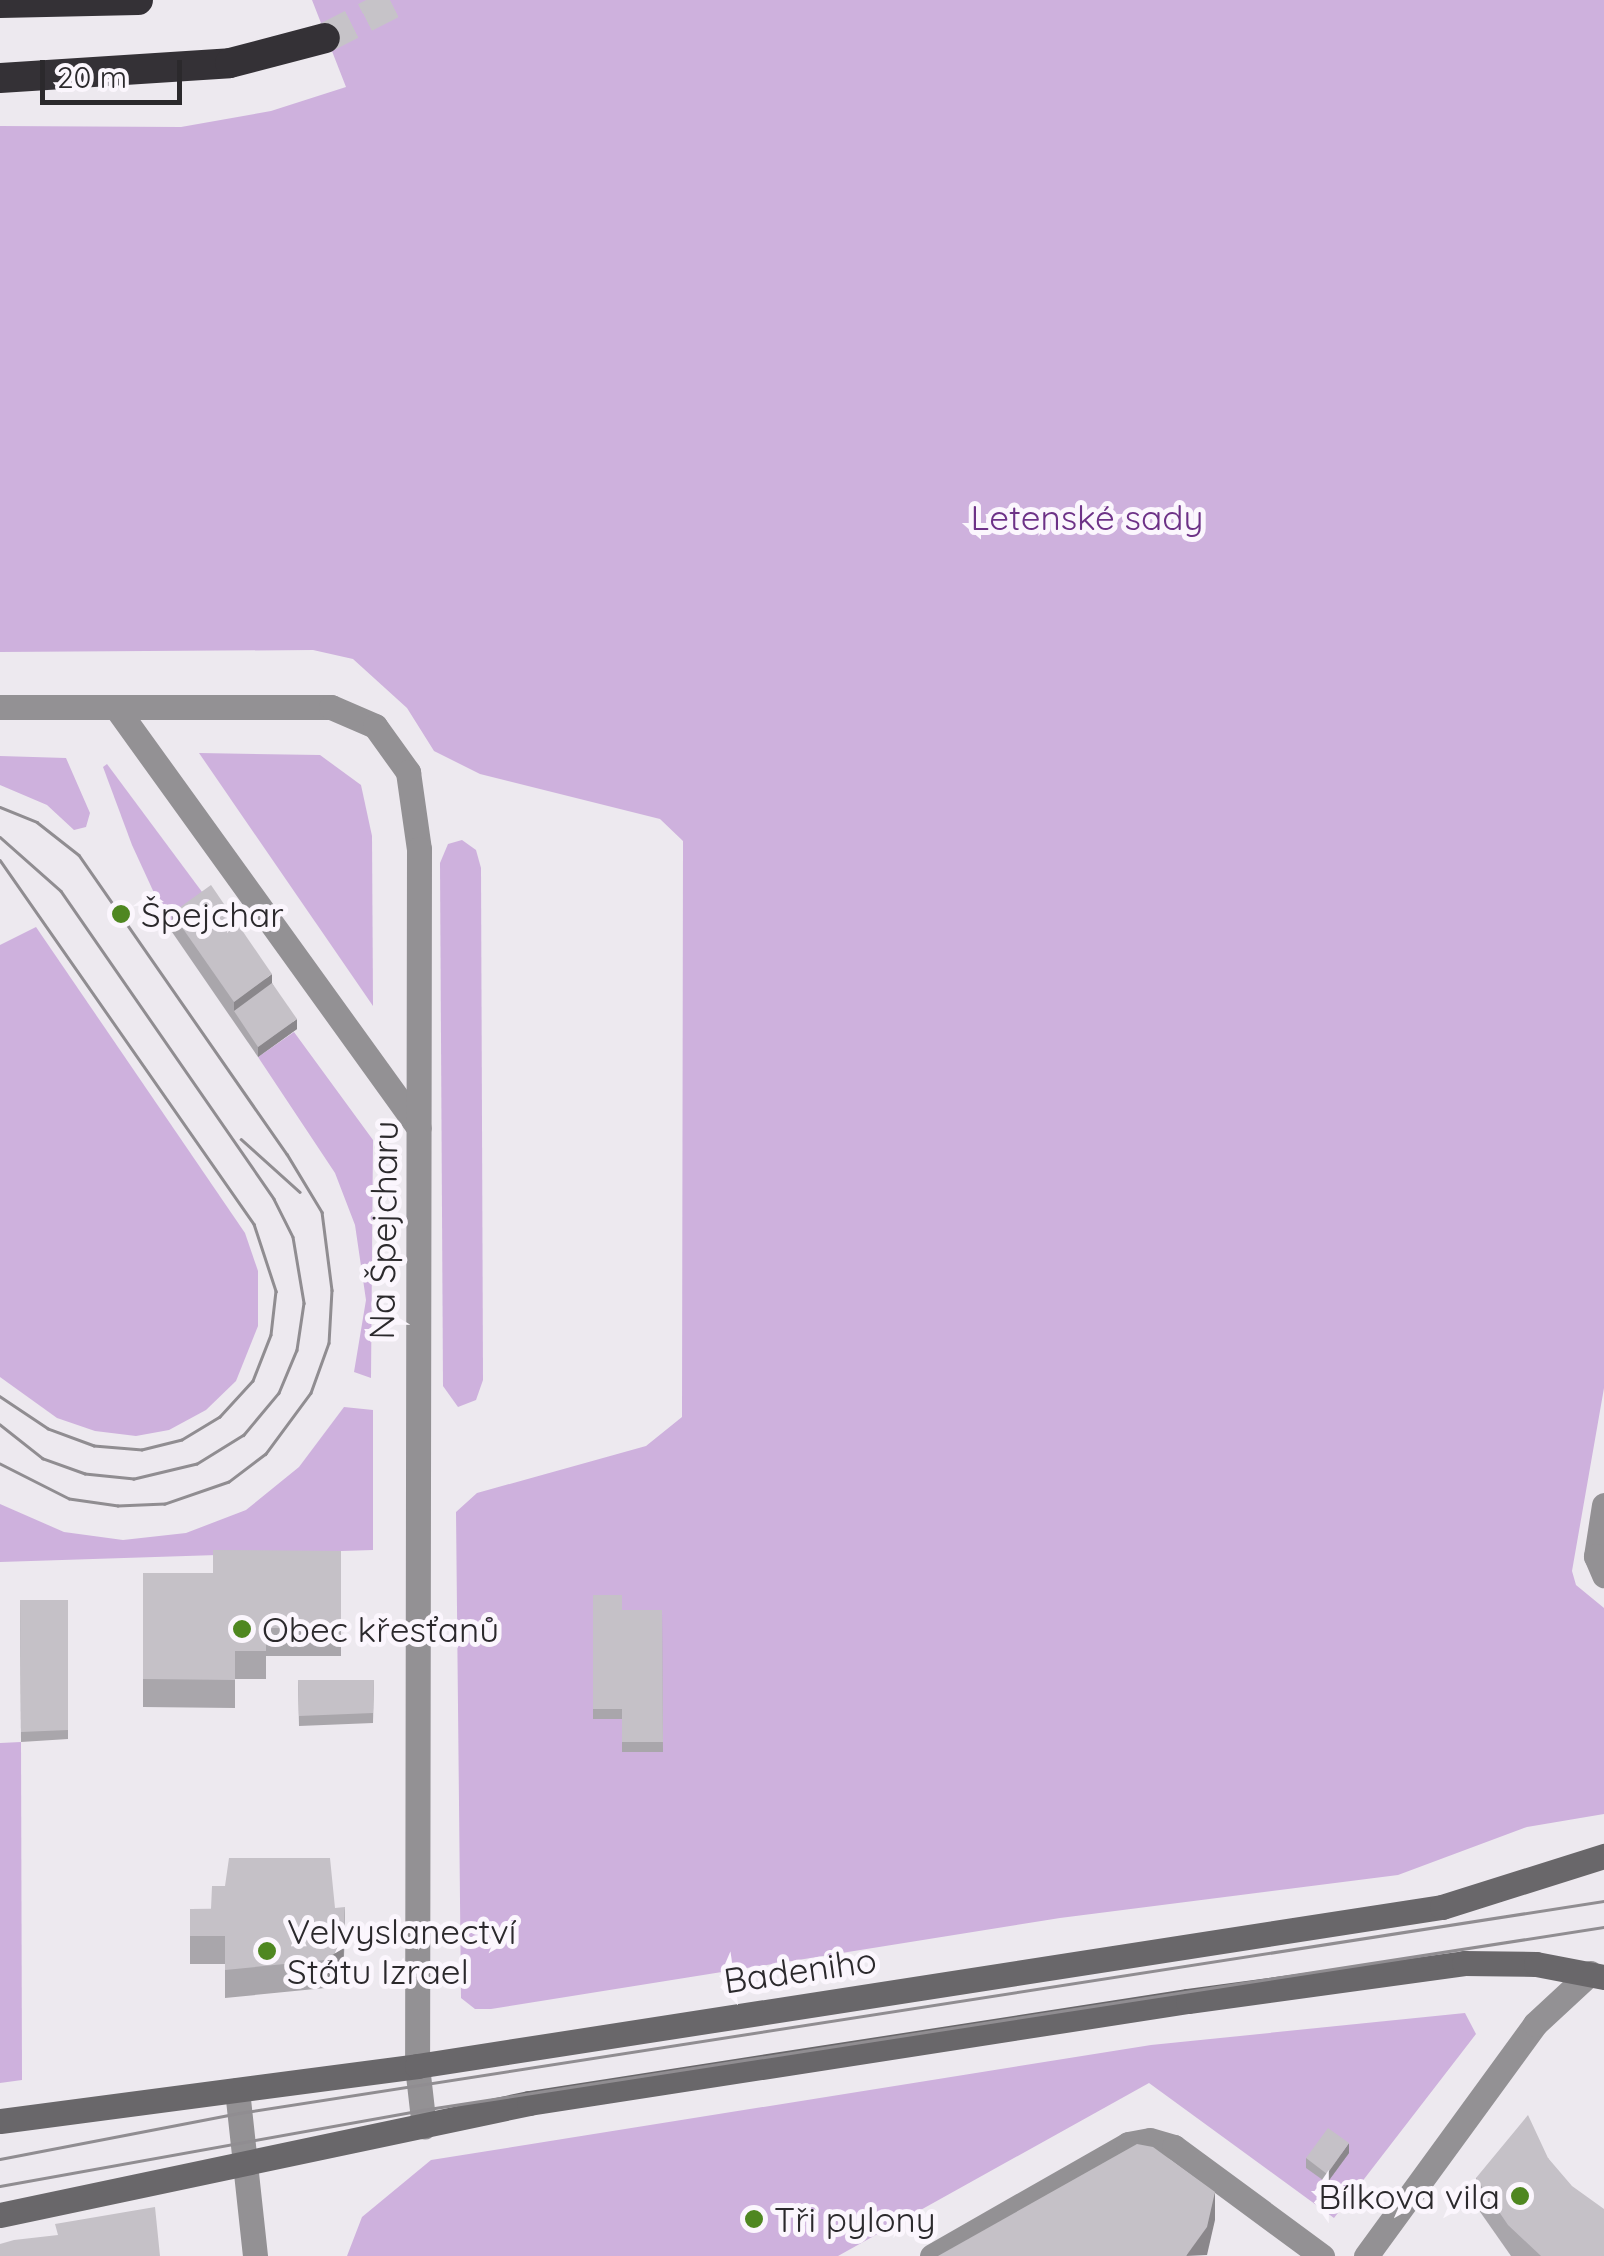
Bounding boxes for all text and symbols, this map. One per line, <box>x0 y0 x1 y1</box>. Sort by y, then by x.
scale bar <box>45 40 188 102</box>
text: 20 m <box>57 58 127 96</box>
park label: Letenské sady <box>971 496 1203 538</box>
place label: Špejchar <box>141 893 284 935</box>
marker: Špejchar <box>110 903 132 925</box>
street label: Na Špejcharu <box>360 1120 406 1340</box>
place label: Obec křesťanů <box>262 1608 499 1650</box>
marker: Obec křesťanů <box>231 1618 253 1640</box>
place label: Velvyslanectví Státu Izrael <box>287 1910 516 1992</box>
street label: Badeniho <box>721 1939 879 2001</box>
marker: Velvyslanectví Státu Izrael <box>256 1940 278 1962</box>
place label: Bílkova vila <box>1318 2175 1500 2217</box>
marker: Bílkova vila <box>1509 2185 1531 2207</box>
place label: Tři pylony <box>774 2198 936 2240</box>
marker: Tři pylony <box>743 2208 765 2230</box>

